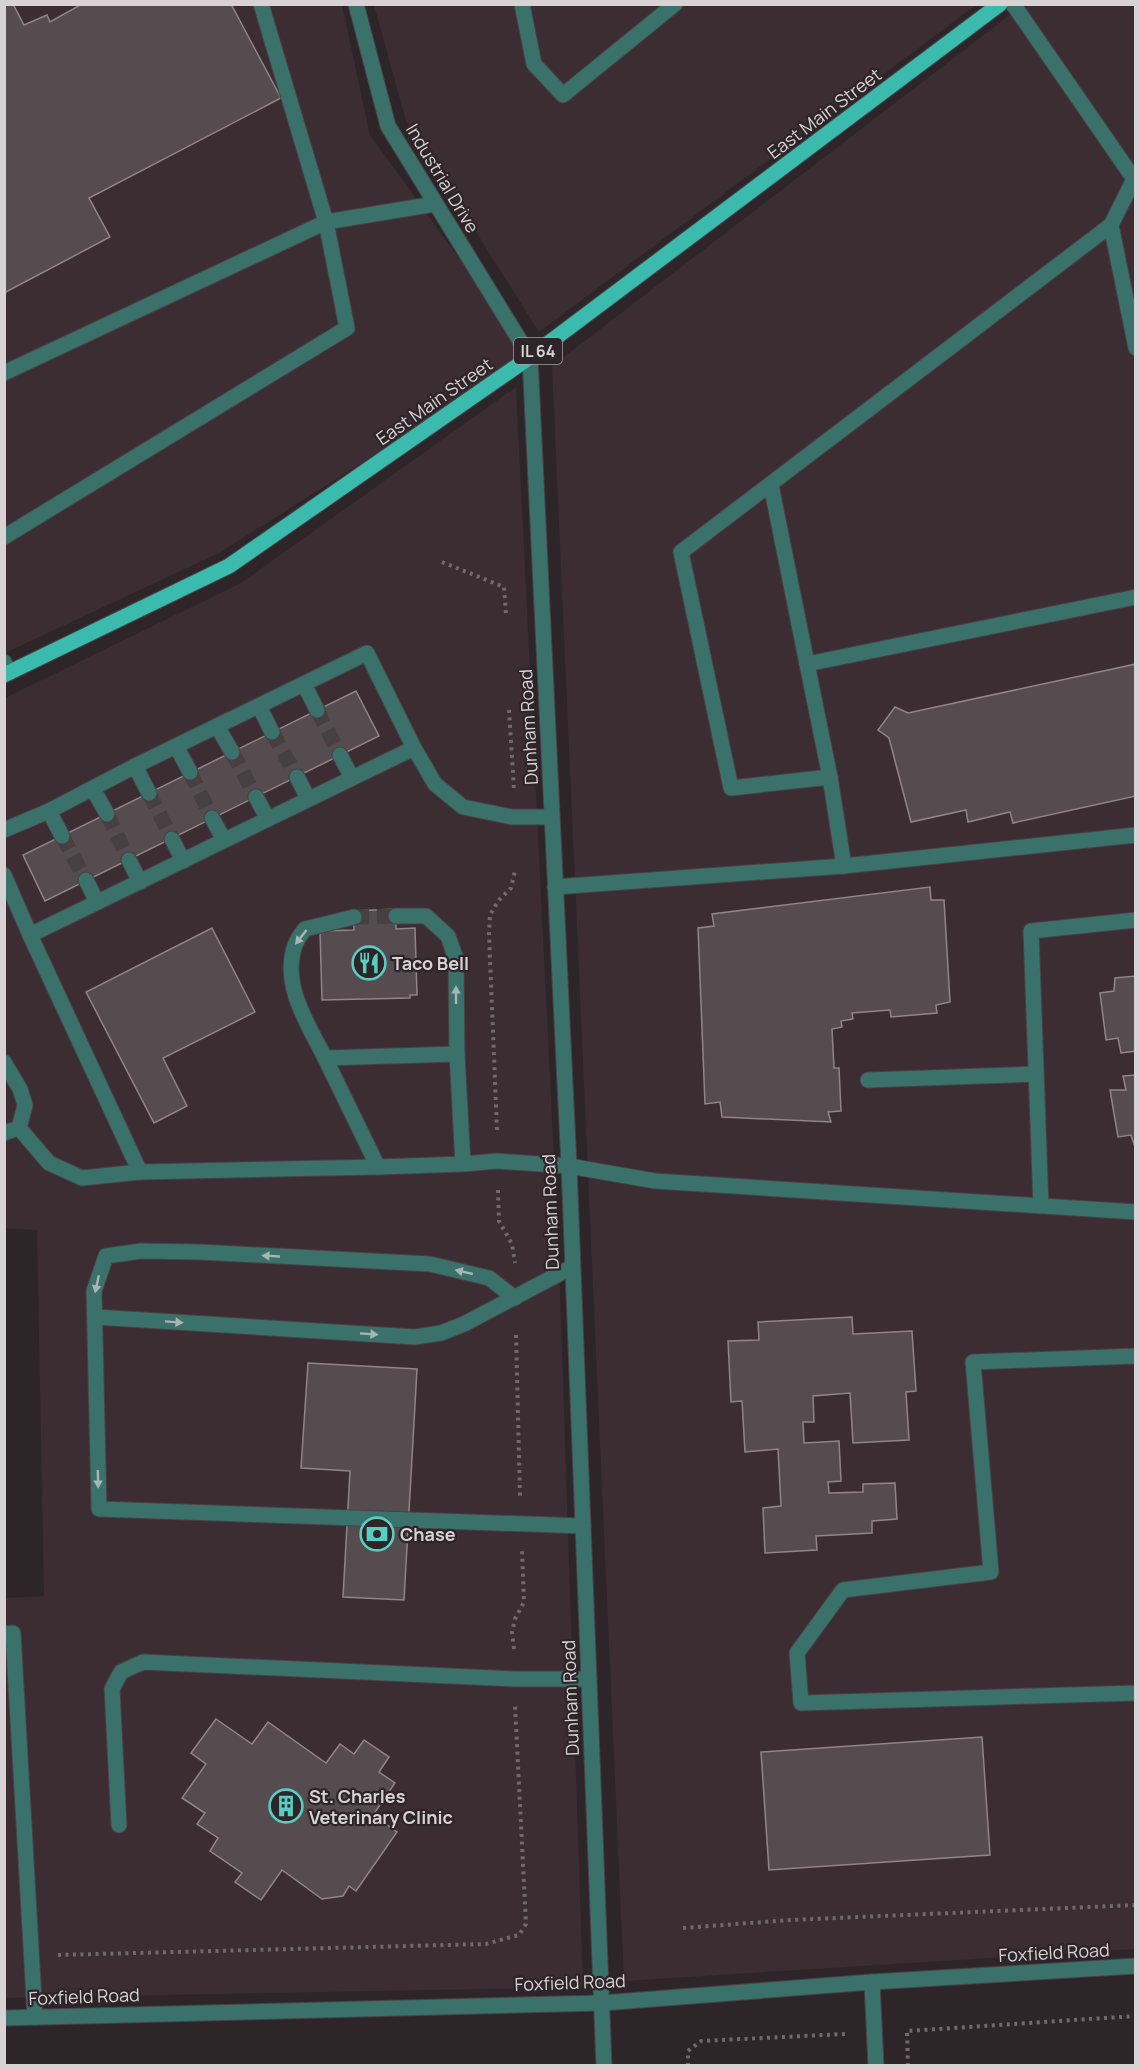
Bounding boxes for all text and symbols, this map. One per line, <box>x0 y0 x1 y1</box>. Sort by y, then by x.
street label: East Main Street <box>762 62 886 164</box>
street label: Industrial Drive <box>401 119 485 237</box>
road number: IL 64 <box>514 338 562 364</box>
street label: East Main Street <box>371 352 497 450</box>
street label: Dunham Road <box>513 669 543 785</box>
one-way arrow <box>295 929 307 945</box>
restaurant icon: Taco Bell <box>351 945 387 981</box>
place label: Taco Bell <box>392 951 469 975</box>
one-way arrow <box>451 986 461 1005</box>
street label: Dunham Road <box>536 1154 564 1270</box>
one-way arrow <box>261 1251 280 1261</box>
one-way arrow <box>455 1267 474 1277</box>
one-way arrow <box>91 1275 101 1294</box>
one-way arrow <box>165 1317 184 1326</box>
one-way arrow <box>359 1329 378 1338</box>
one-way arrow <box>93 1470 103 1489</box>
bank icon: Chase <box>359 1516 395 1552</box>
place label: Chase <box>400 1522 456 1546</box>
street label: Dunham Road <box>556 1640 584 1756</box>
place label: St. Charles Veterinary Clinic <box>309 1784 453 1829</box>
building icon: St. Charles Veterinary Clinic <box>268 1788 304 1824</box>
street label: Foxfield Road <box>998 1937 1110 1967</box>
street label: Foxfield Road <box>514 1968 626 1996</box>
street label: Foxfield Road <box>28 1982 140 2010</box>

